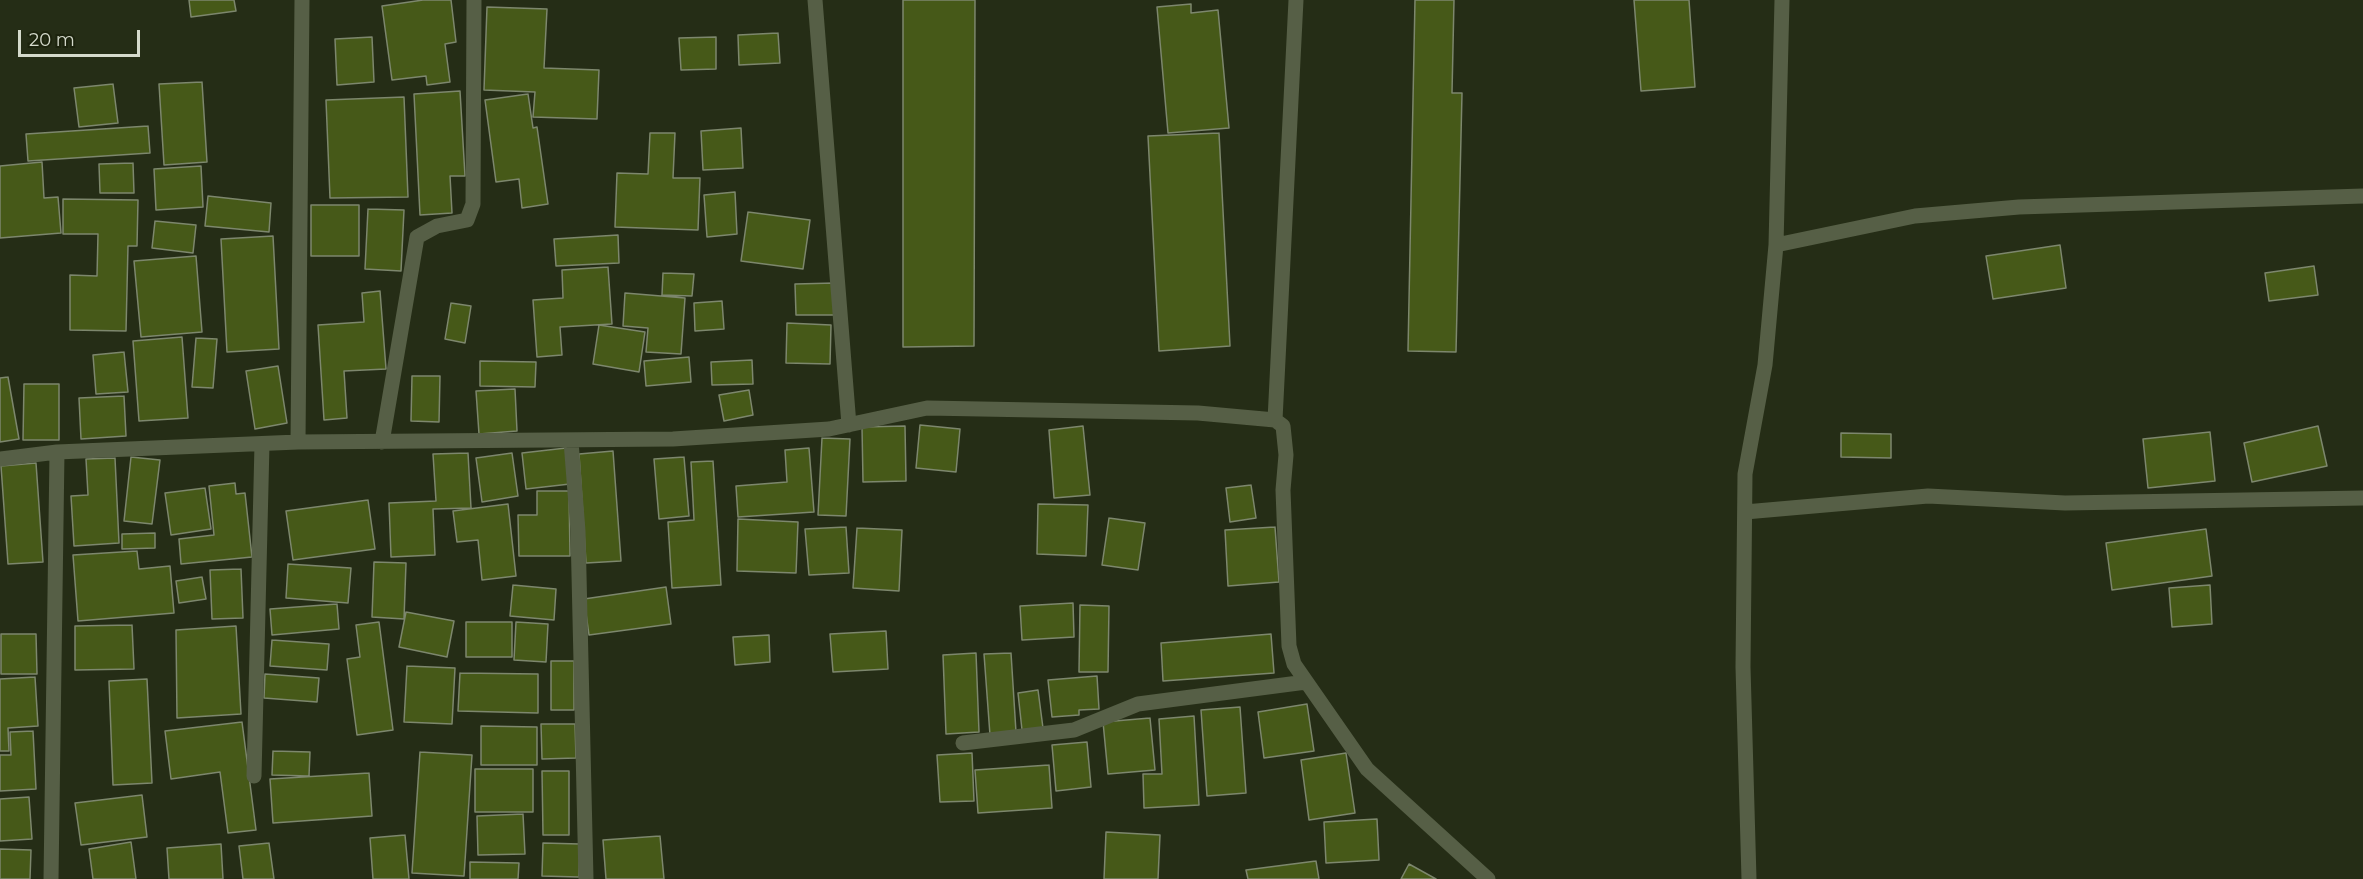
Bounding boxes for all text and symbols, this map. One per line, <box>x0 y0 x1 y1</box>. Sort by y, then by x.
scale bar <box>21 18 142 56</box>
text: 20 m <box>29 29 75 51</box>

